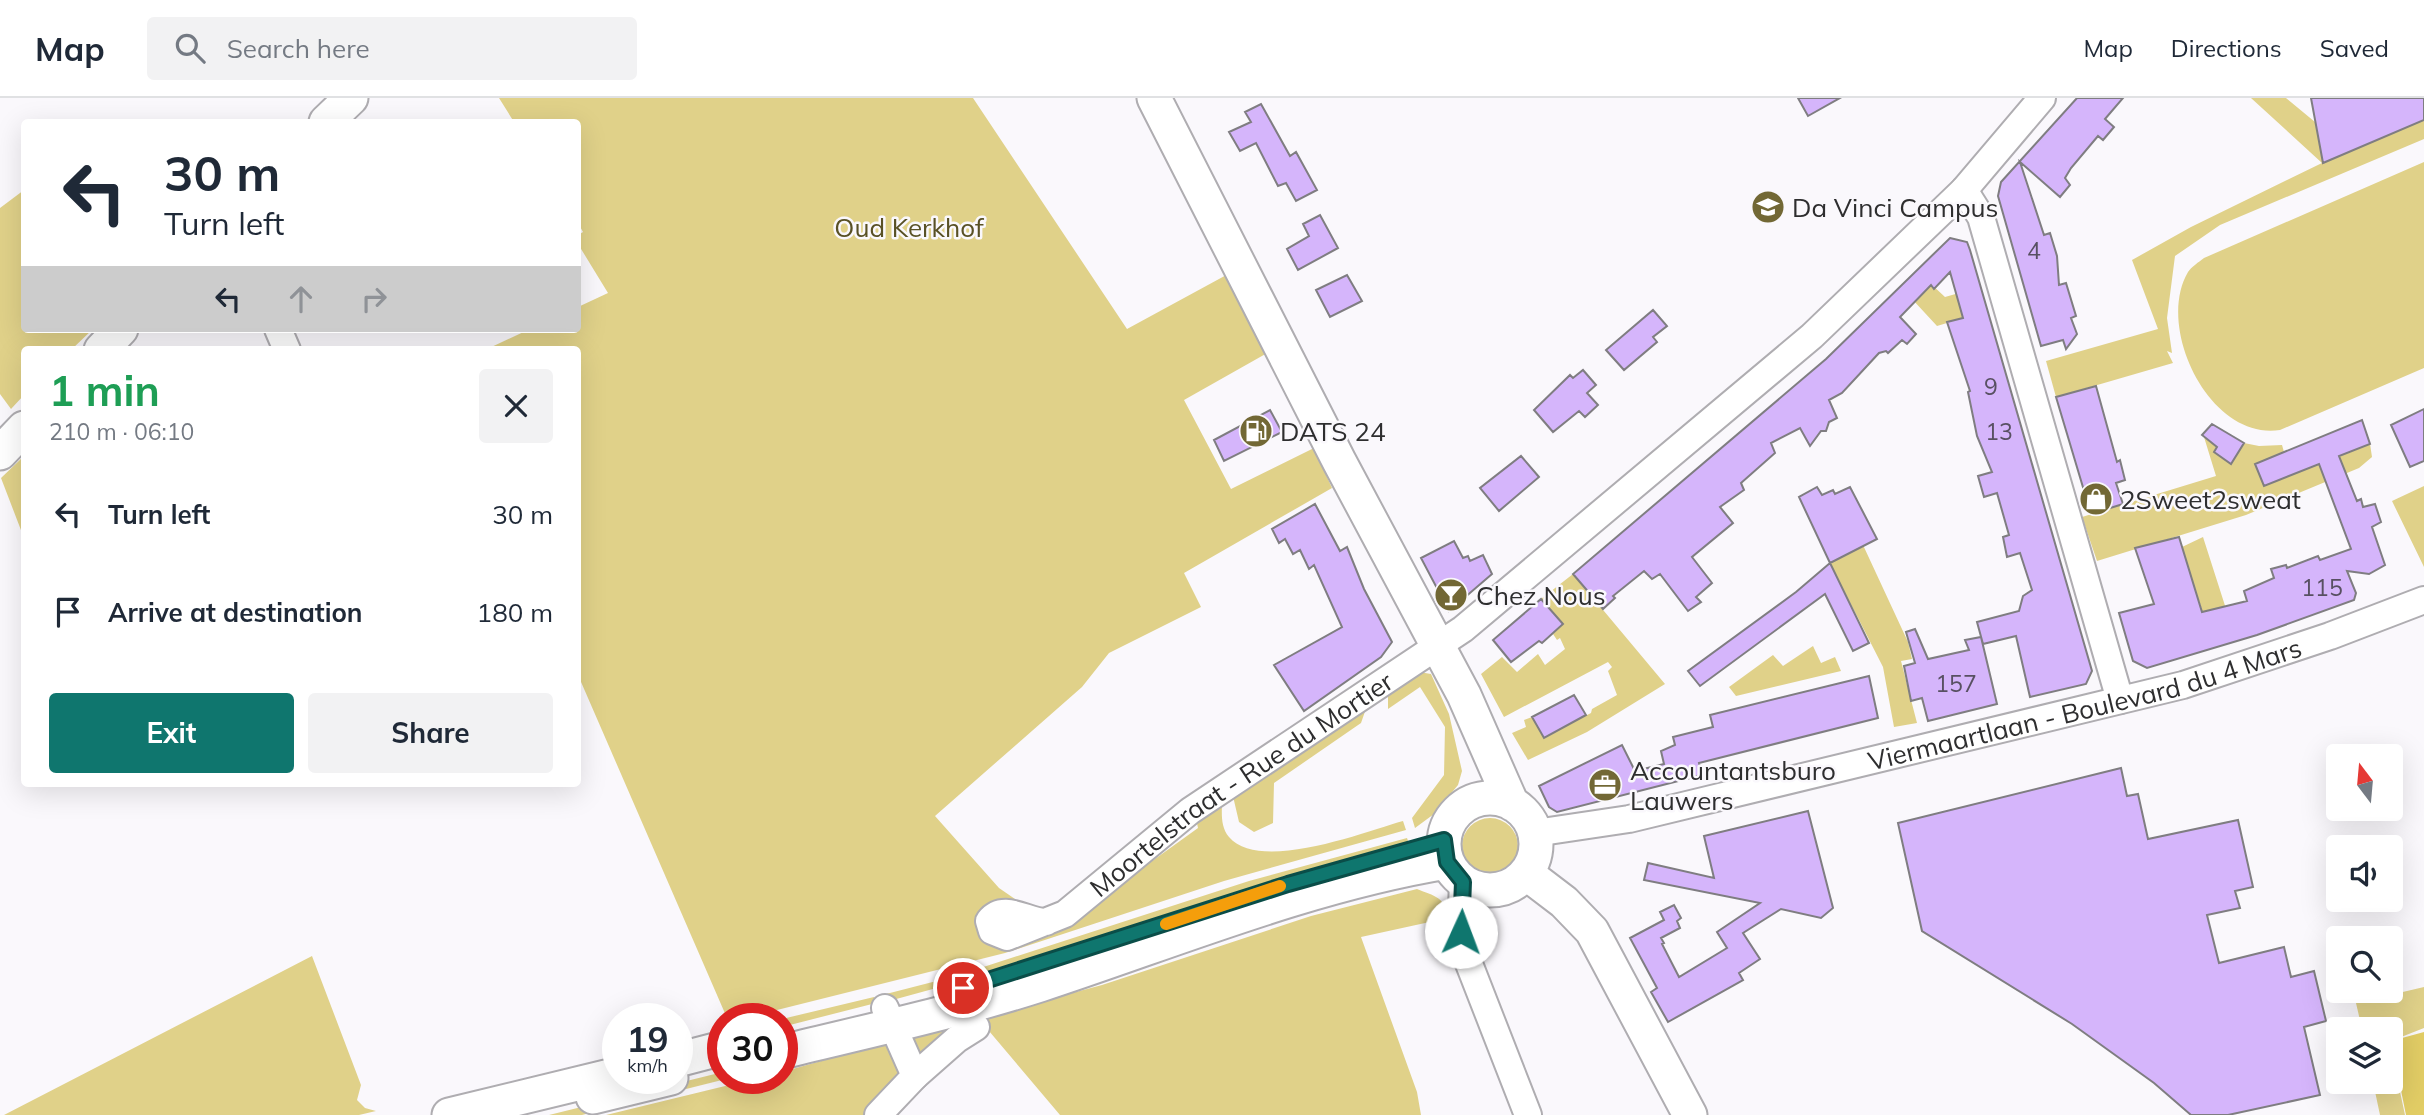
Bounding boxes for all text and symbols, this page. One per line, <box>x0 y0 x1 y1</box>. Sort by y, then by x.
search box <box>147 17 637 80</box>
text: Map <box>35 28 105 69</box>
icon: search <box>171 29 209 67</box>
text: Search here <box>227 32 370 65</box>
text: Map <box>2083 33 2133 63</box>
text: Directions <box>2171 33 2282 63</box>
text: Saved <box>2320 33 2389 63</box>
text: 30 m <box>164 142 280 203</box>
icon: left <box>49 147 140 238</box>
school or university icon: Da Vinci Campus <box>1749 188 1787 226</box>
place label: Da Vinci Campus <box>1792 191 1999 224</box>
text: Turn left <box>164 203 284 243</box>
park label: Oud Kerkhof <box>834 211 985 244</box>
house number: 4 <box>2027 236 2041 265</box>
icon: left <box>209 280 247 318</box>
icon: ahead <box>282 280 320 318</box>
icon: right <box>355 280 393 318</box>
text: 1 min <box>49 364 160 417</box>
button: close <box>479 369 553 443</box>
house number: 9 <box>1984 372 1998 401</box>
fuel station icon: DATS 24 <box>1237 412 1275 450</box>
place label: DATS 24 <box>1280 415 1386 448</box>
text: 210 m · 06:10 <box>49 417 194 446</box>
house number: 13 <box>1985 417 2013 446</box>
shop icon: 2Sweet2sweat <box>2077 480 2115 518</box>
place label: 2Sweet2sweat <box>2120 483 2301 516</box>
icon: left <box>49 495 87 533</box>
text: Turn left <box>108 498 210 531</box>
text: 30 m <box>492 498 553 531</box>
house number: 115 <box>2301 573 2343 602</box>
bar icon: Chez Nous <box>1432 576 1470 614</box>
place label: Chez Nous <box>1476 579 1606 612</box>
icon: arrive <box>49 593 87 631</box>
text: Arrive at destination <box>108 596 363 629</box>
text: 180 m <box>477 596 553 629</box>
street label: Viermaartlaan - Boulevard du 4 Mars <box>1865 630 2305 777</box>
street label: Moortelstraat - Rue du Mortier <box>1083 664 1399 903</box>
house number: 157 <box>1935 669 1977 698</box>
button: Exit <box>49 693 294 773</box>
button: Share <box>308 693 553 773</box>
north arrow <box>2326 744 2403 821</box>
map controls <box>2326 744 2403 1094</box>
place label: Accountantsburo Lauwers <box>1630 754 1836 817</box>
office icon: Accountantsburo Lauwers <box>1586 766 1624 804</box>
button: sound <box>2326 835 2403 912</box>
position arrow <box>1424 895 1498 969</box>
button: search <box>2326 926 2403 1003</box>
pin <box>933 958 993 1018</box>
icon: arrive <box>944 969 982 1007</box>
speed limit sign: 30 <box>707 1003 798 1094</box>
text: 19 <box>626 1017 669 1061</box>
button: layers <box>2326 1017 2403 1094</box>
text: km/h <box>627 1054 668 1077</box>

